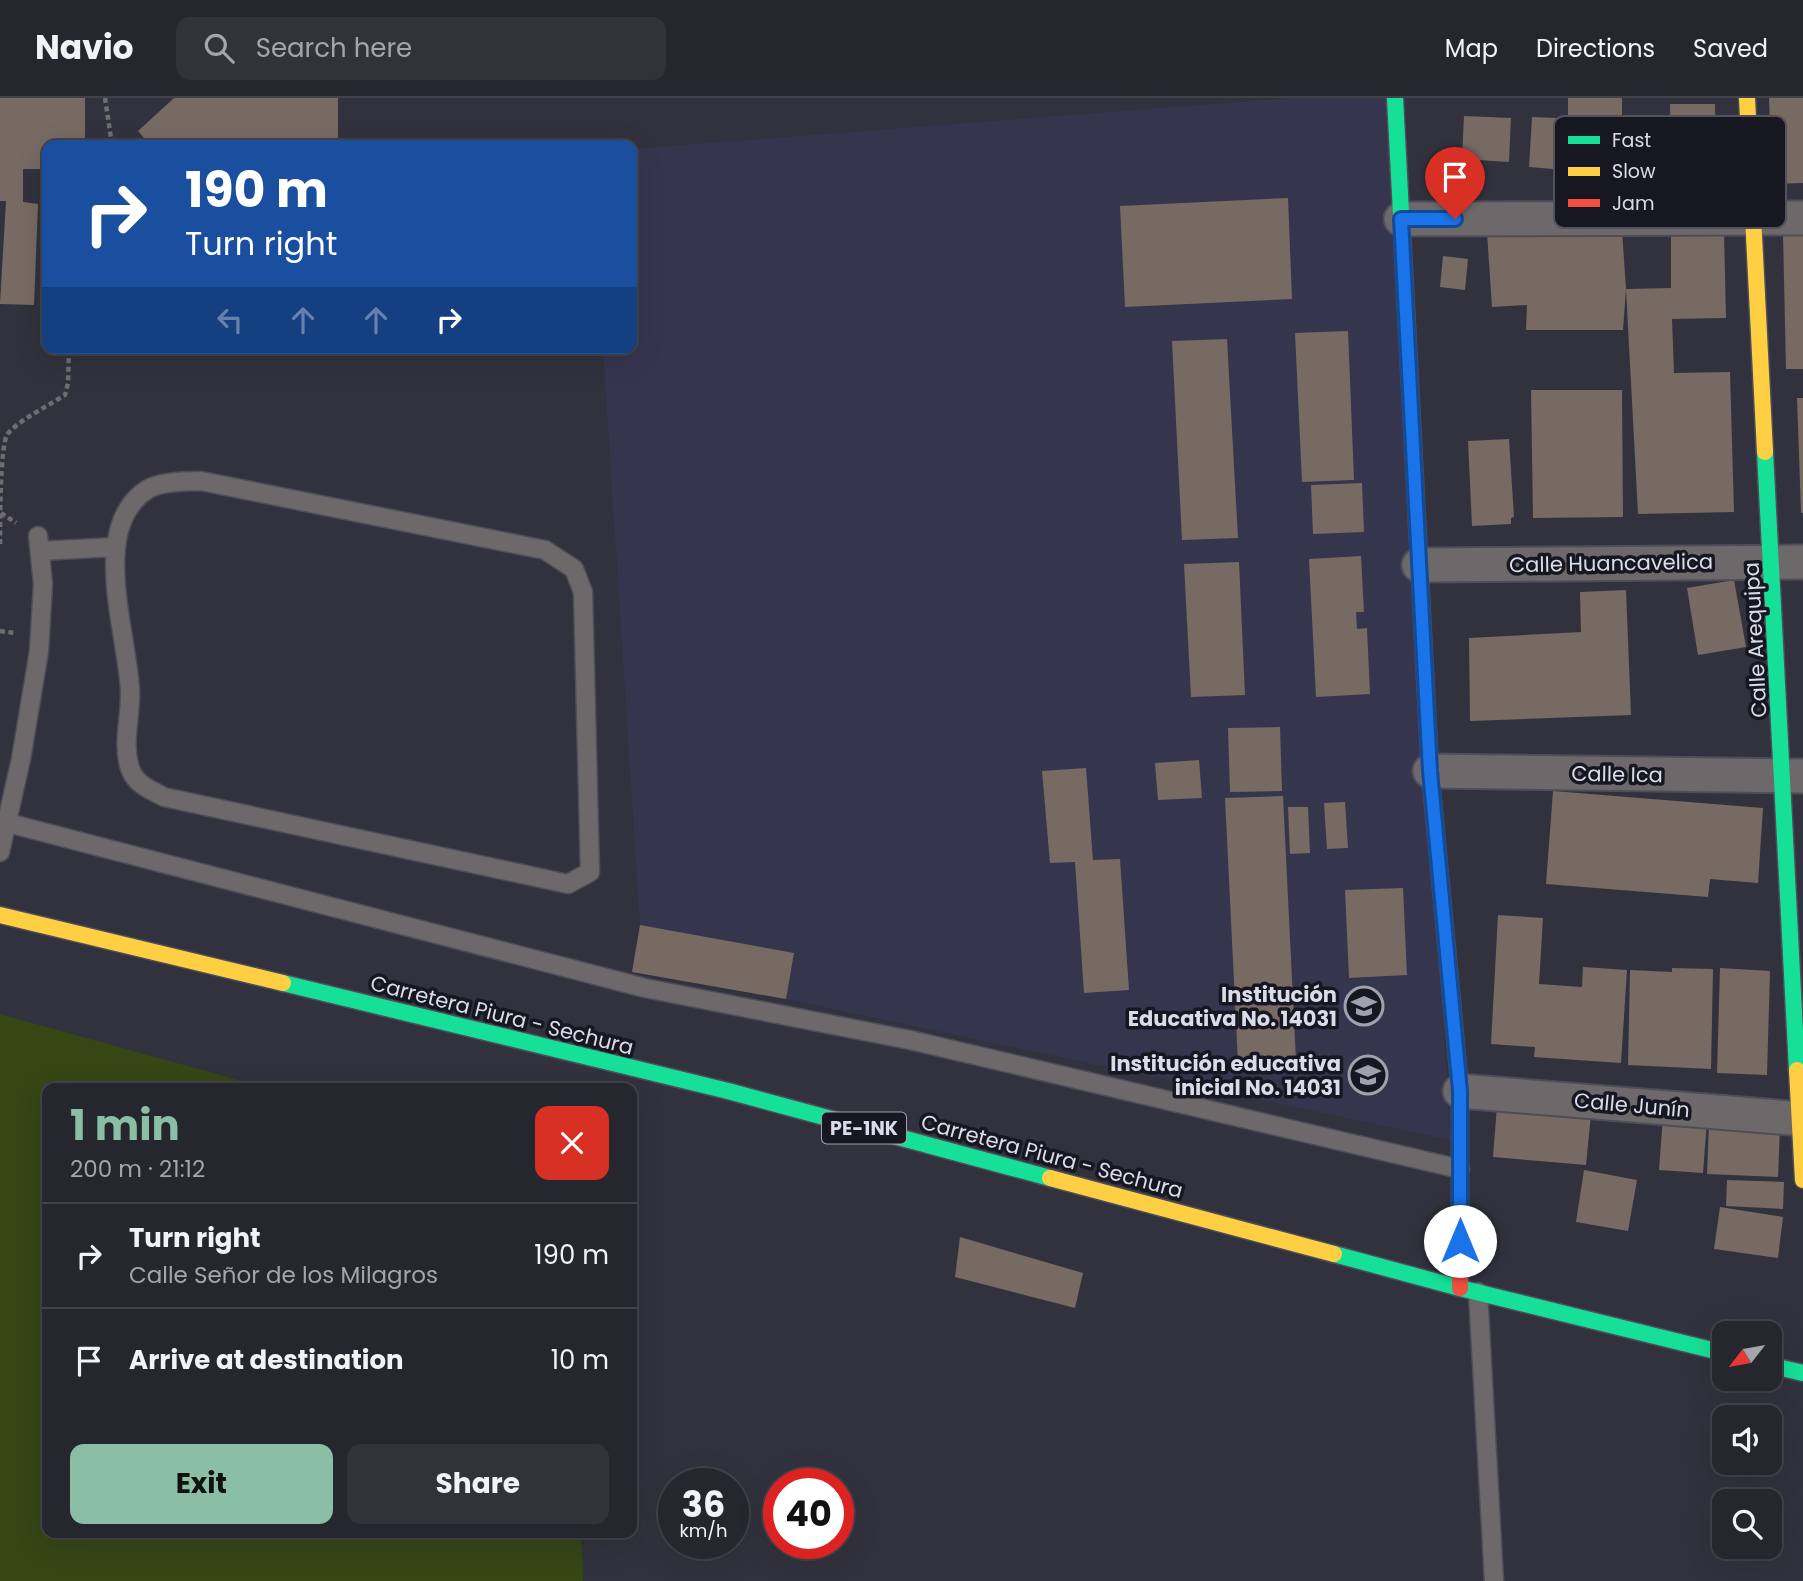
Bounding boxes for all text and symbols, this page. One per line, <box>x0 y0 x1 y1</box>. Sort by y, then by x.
search box <box>176 17 666 80</box>
text: Navio <box>35 24 134 71</box>
icon: search <box>200 29 238 67</box>
text: Search here <box>256 30 412 66</box>
text: Map <box>1445 32 1498 65</box>
text: Directions <box>1536 32 1655 65</box>
text: Saved <box>1693 32 1768 65</box>
legend <box>1554 116 1786 228</box>
text: Fast <box>1612 127 1651 154</box>
pin <box>1425 147 1485 219</box>
text: 190 m <box>185 156 328 224</box>
icon: arrive <box>1436 158 1474 196</box>
text: Slow <box>1612 158 1656 185</box>
icon: right <box>70 168 161 259</box>
text: Jam <box>1612 190 1654 217</box>
text: Turn right <box>185 221 337 266</box>
icon: left <box>211 301 249 339</box>
icon: ahead <box>284 301 322 339</box>
icon: ahead <box>357 301 395 339</box>
icon: right <box>430 301 468 339</box>
street label: Calle Huancavelica <box>1509 547 1713 579</box>
street label: Calle Arequipa <box>1736 562 1774 718</box>
street label: Calle Ica <box>1571 759 1663 789</box>
street label: Carretera Piura - Sechura <box>368 968 636 1062</box>
place label: Institución Educativa No. 14031 <box>1128 980 1337 1033</box>
school or university icon: Institución Educativa No. 14031 <box>1343 985 1385 1027</box>
place label: Institución educativa inicial No. 14031 <box>1110 1049 1341 1102</box>
school or university icon: Institución educativa inicial No. 14031 <box>1347 1054 1389 1096</box>
street label: Calle Junín <box>1573 1086 1691 1124</box>
text: 1 min <box>70 1096 180 1155</box>
button: close <box>535 1106 609 1180</box>
street label: Carretera Piura - Sechura <box>918 1107 1186 1205</box>
road number: PE-1NK <box>822 1112 906 1144</box>
text: 200 m · 21:12 <box>70 1153 205 1185</box>
position arrow <box>1423 1204 1497 1278</box>
text: Turn right <box>129 1220 261 1256</box>
icon: right <box>70 1237 108 1275</box>
text: 190 m <box>534 1237 609 1273</box>
text: Calle Señor de los Milagros <box>129 1259 438 1291</box>
north arrow <box>1712 1321 1782 1391</box>
map controls <box>1712 1321 1782 1559</box>
icon: arrive <box>70 1342 108 1380</box>
text: Arrive at destination <box>129 1342 404 1378</box>
text: 10 m <box>551 1342 609 1378</box>
button: sound <box>1712 1405 1782 1475</box>
button: Exit <box>70 1444 333 1524</box>
button: Share <box>347 1444 609 1524</box>
speed limit sign: 40 <box>763 1468 854 1559</box>
text: 36 <box>682 1480 725 1529</box>
button: search <box>1712 1489 1782 1559</box>
text: km/h <box>680 1518 727 1543</box>

